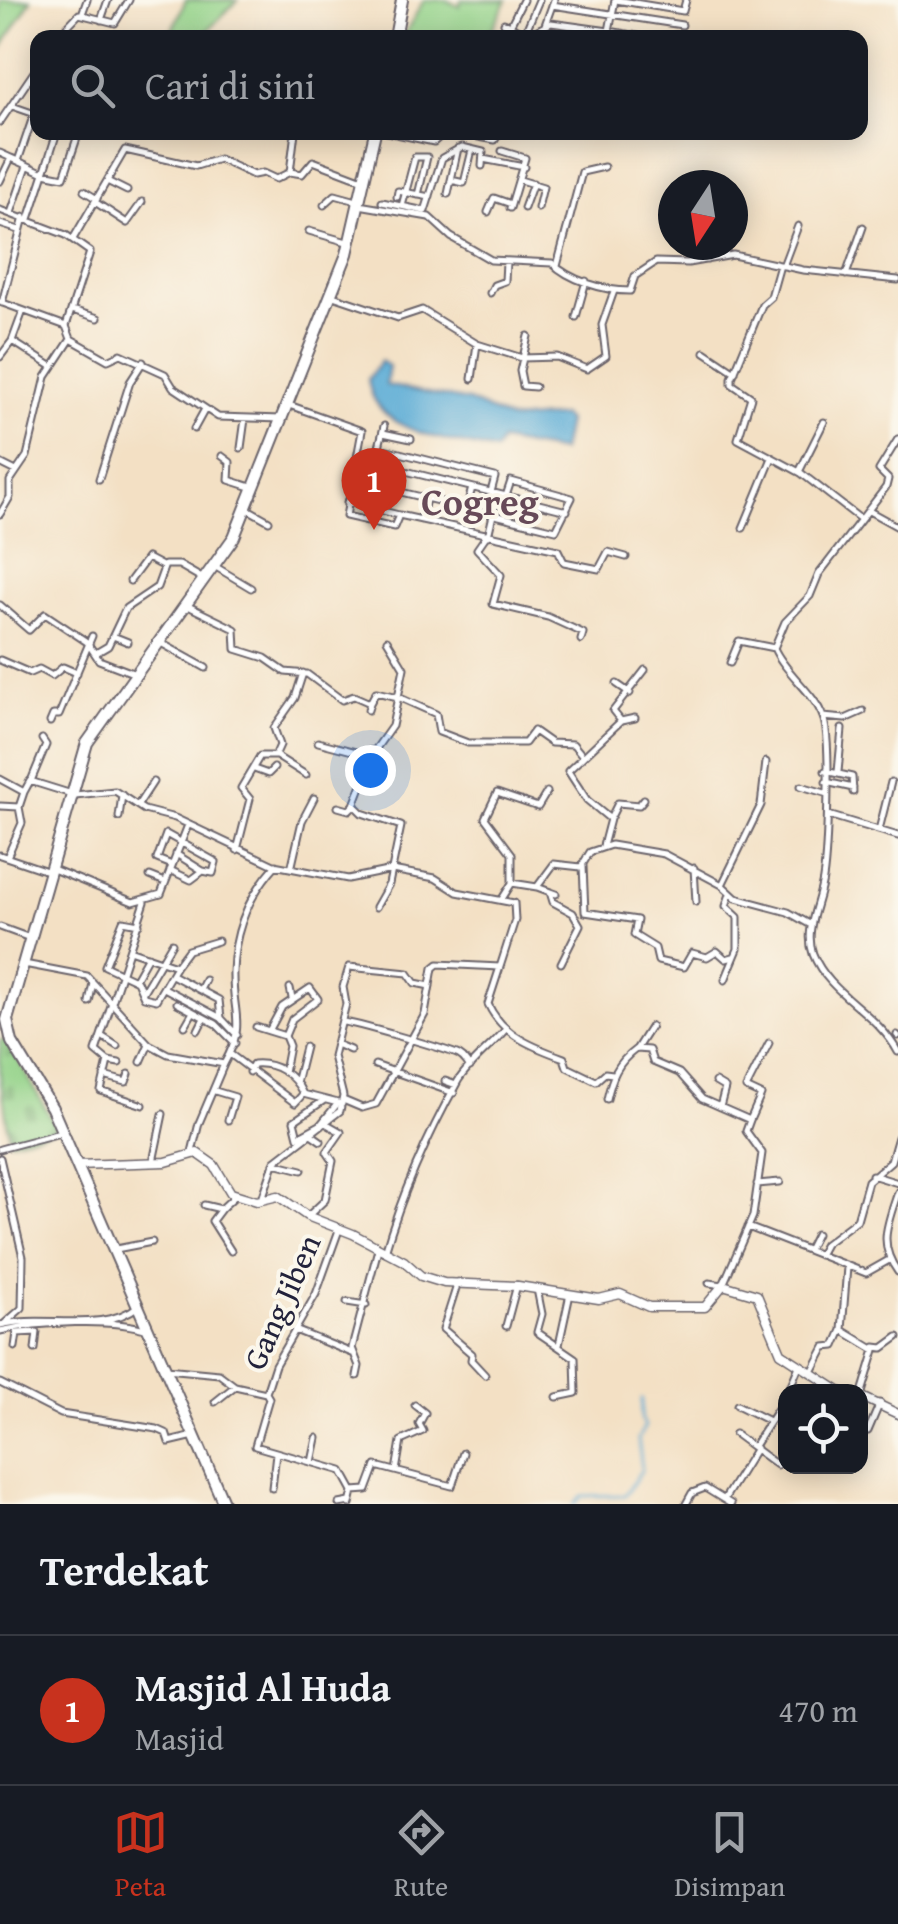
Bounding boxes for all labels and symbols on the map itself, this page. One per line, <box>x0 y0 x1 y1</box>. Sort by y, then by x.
north arrow <box>658 170 748 260</box>
pin: 1 <box>342 448 406 530</box>
district label: Cogreg <box>421 473 540 529</box>
your location <box>345 745 396 796</box>
street label: Gang Jiben <box>231 1227 332 1377</box>

